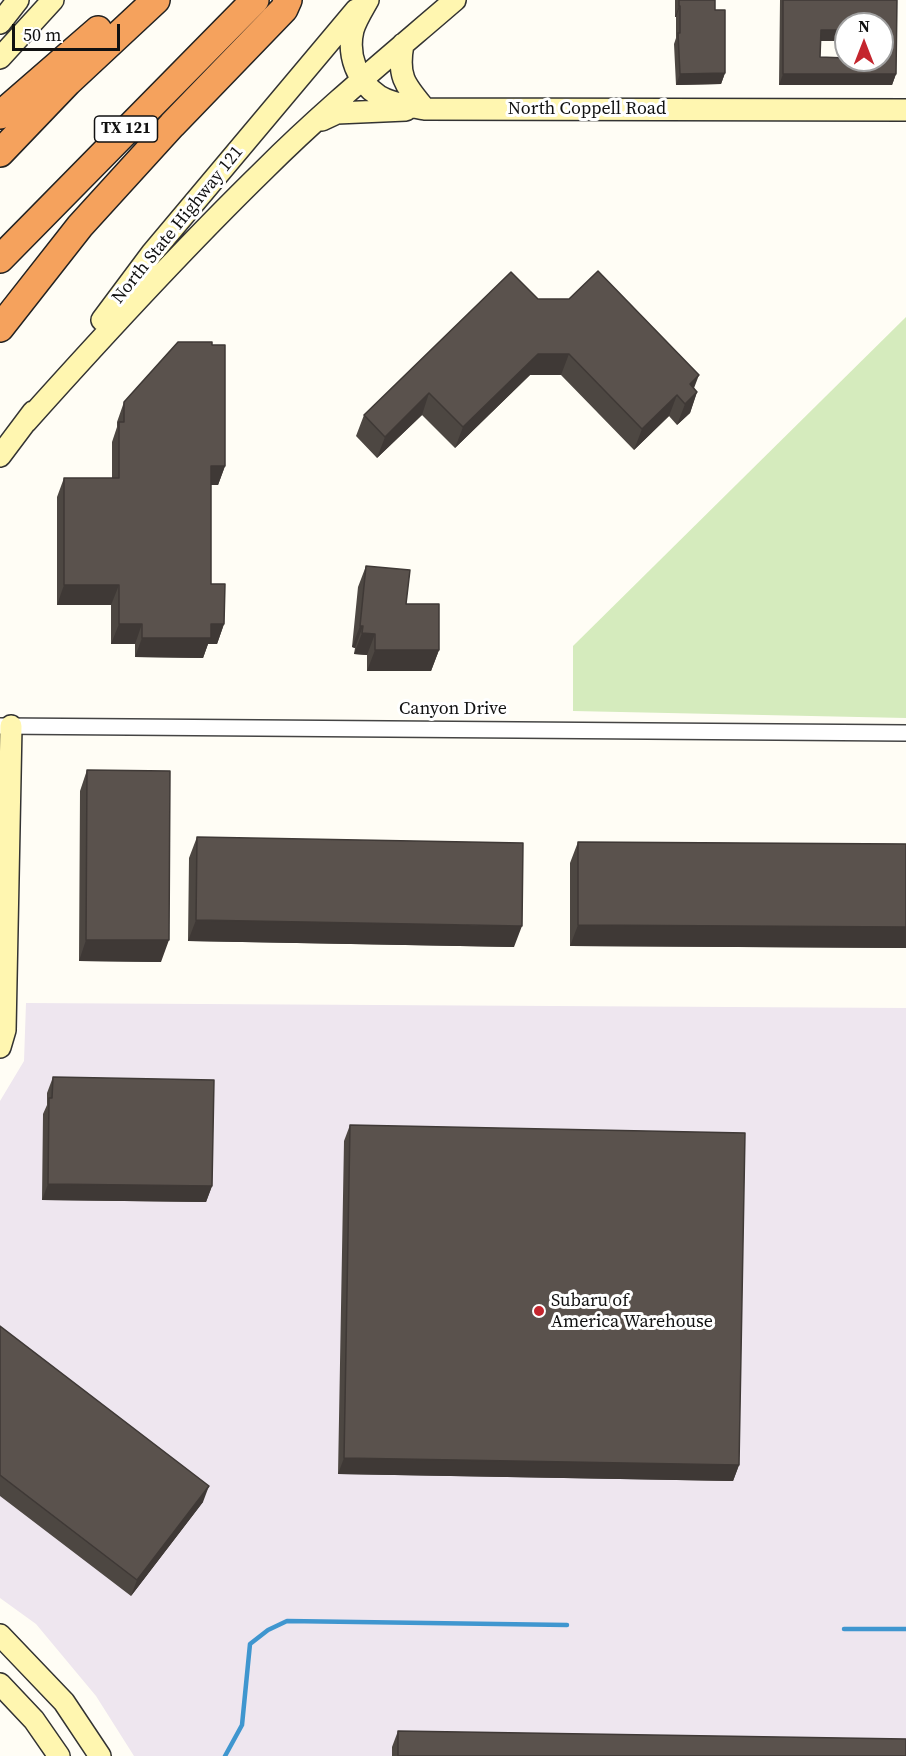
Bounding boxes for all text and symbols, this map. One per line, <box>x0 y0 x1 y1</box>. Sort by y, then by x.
scale bar <box>15 12 123 50</box>
north arrow <box>834 12 894 72</box>
text: N <box>858 15 870 37</box>
text: 50 m <box>23 22 61 47</box>
street label: North Coppell Road <box>508 98 666 120</box>
road number: TX 121 <box>94 116 158 142</box>
street label: North State Highway 121 <box>108 142 248 308</box>
street label: Canyon Drive <box>399 698 507 720</box>
place label: Subaru of America Warehouse <box>551 1290 713 1332</box>
marker: Subaru of America Warehouse <box>532 1304 546 1318</box>

